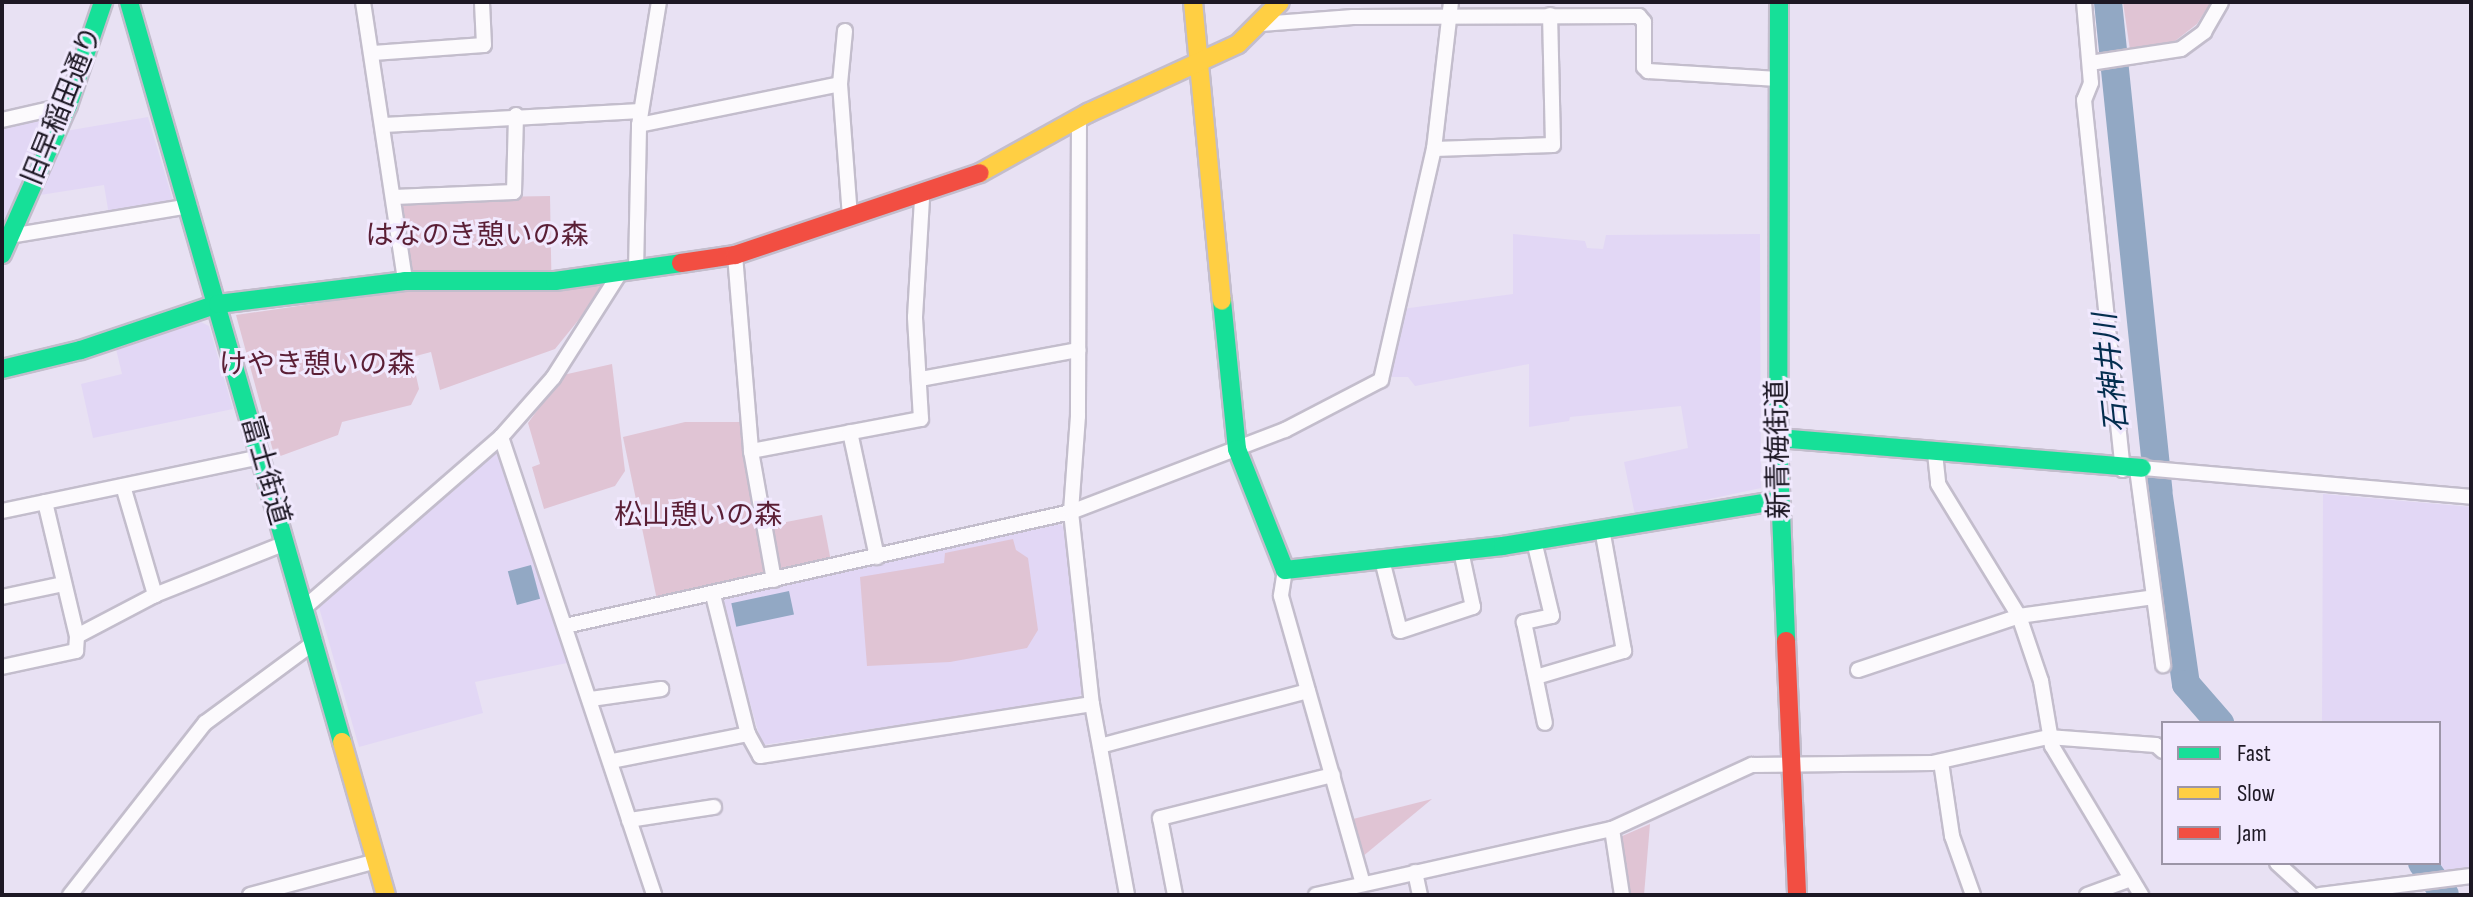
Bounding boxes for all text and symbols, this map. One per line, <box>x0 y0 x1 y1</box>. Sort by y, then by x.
street label: 旧早稲田通り <box>16 22 110 190</box>
park label: はなのき憩いの森 <box>365 219 589 253</box>
water label: 石神井川 <box>2088 311 2136 435</box>
park label: けやき憩いの森 <box>219 348 415 382</box>
street label: 新青梅街道 <box>1761 379 1797 519</box>
street label: 富士街道 <box>233 413 297 529</box>
park label: 松山憩いの森 <box>614 499 782 533</box>
legend <box>2161 721 2441 865</box>
text: Fast <box>2237 739 2271 768</box>
text: Slow <box>2237 779 2275 808</box>
text: Jam <box>2237 819 2267 848</box>

